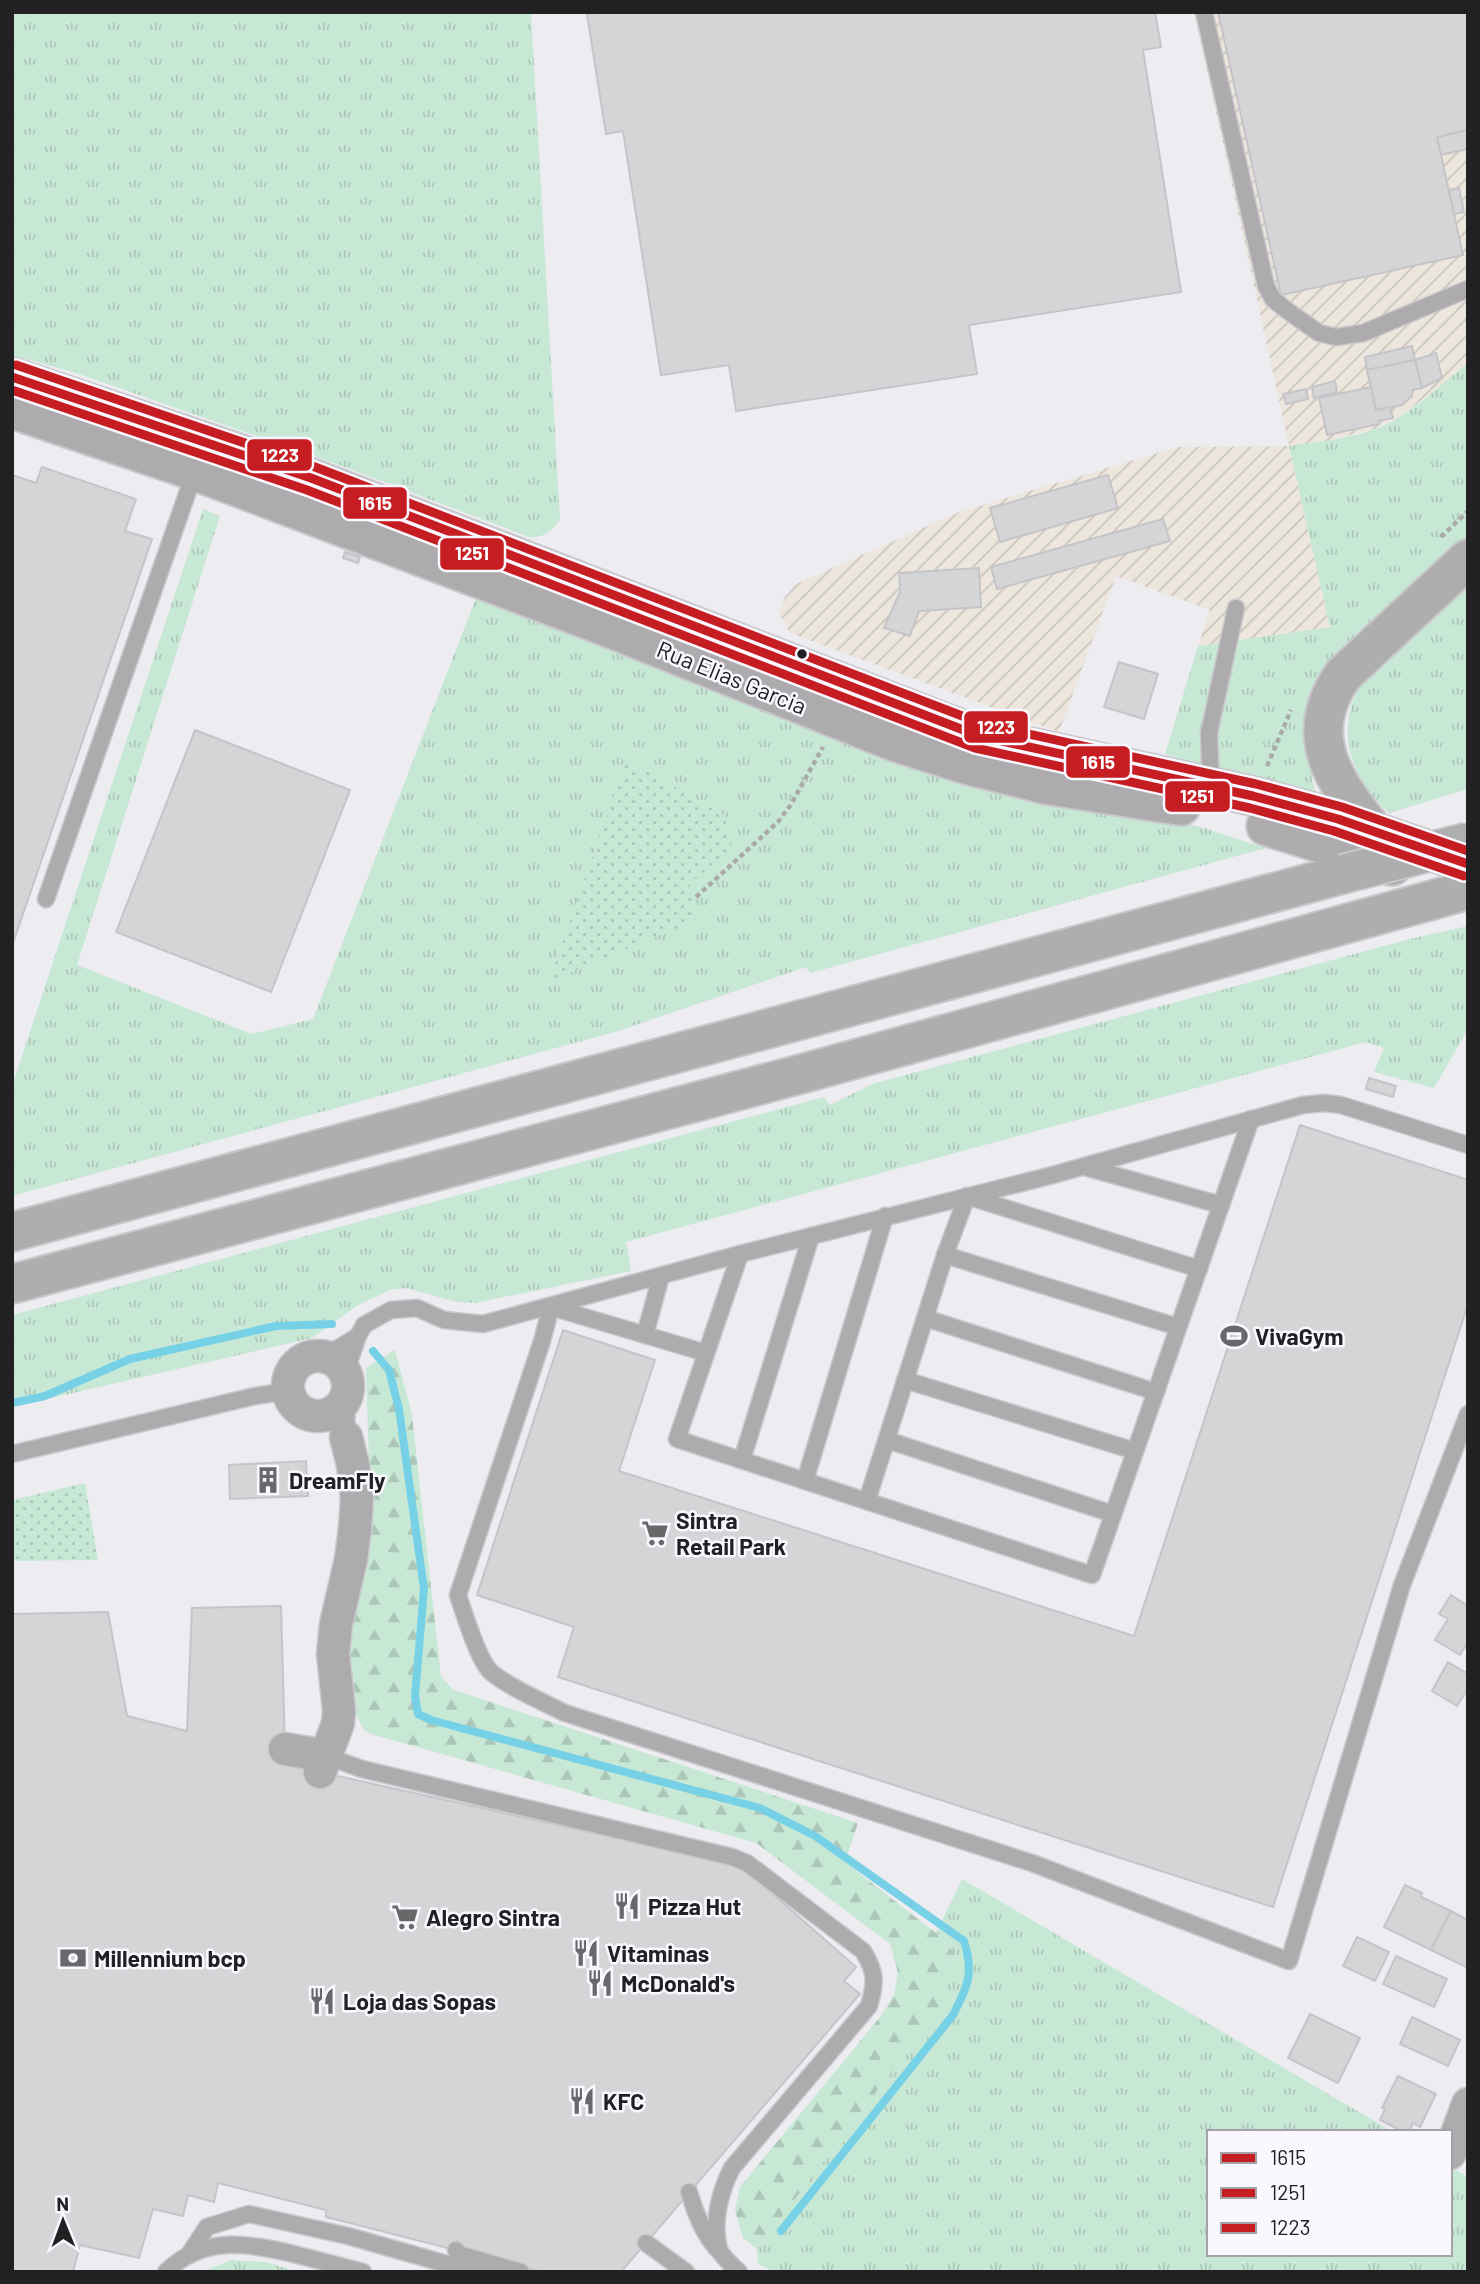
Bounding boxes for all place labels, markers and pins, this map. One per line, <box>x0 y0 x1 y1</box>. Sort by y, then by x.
unlabelled marker <box>795 647 809 661</box>
sports icon: VivaGym <box>1219 1321 1249 1351</box>
place label: VivaGym <box>1255 1322 1344 1350</box>
building icon: DreamFly <box>253 1465 283 1495</box>
place label: DreamFly <box>289 1466 386 1494</box>
place label: Sintra Retail Park <box>676 1506 786 1560</box>
supermarket icon: Sintra Retail Park <box>640 1518 670 1548</box>
restaurant icon: Pizza Hut <box>612 1891 642 1921</box>
place label: Pizza Hut <box>648 1892 741 1920</box>
supermarket icon: Alegro Sintra <box>390 1902 420 1932</box>
place label: Alegro Sintra <box>426 1903 560 1931</box>
restaurant icon: Vitaminas <box>571 1938 601 1968</box>
place label: Vitaminas <box>607 1939 709 1967</box>
bank icon: Millennium bcp <box>58 1943 88 1973</box>
place label: Millennium bcp <box>94 1944 246 1972</box>
restaurant icon: McDonald's <box>585 1968 615 1998</box>
place label: McDonald's <box>621 1969 735 1997</box>
restaurant icon: Loja das Sopas <box>307 1986 337 2016</box>
place label: Loja das Sopas <box>343 1987 496 2015</box>
restaurant icon: KFC <box>567 2086 597 2116</box>
place label: KFC <box>603 2087 644 2115</box>

